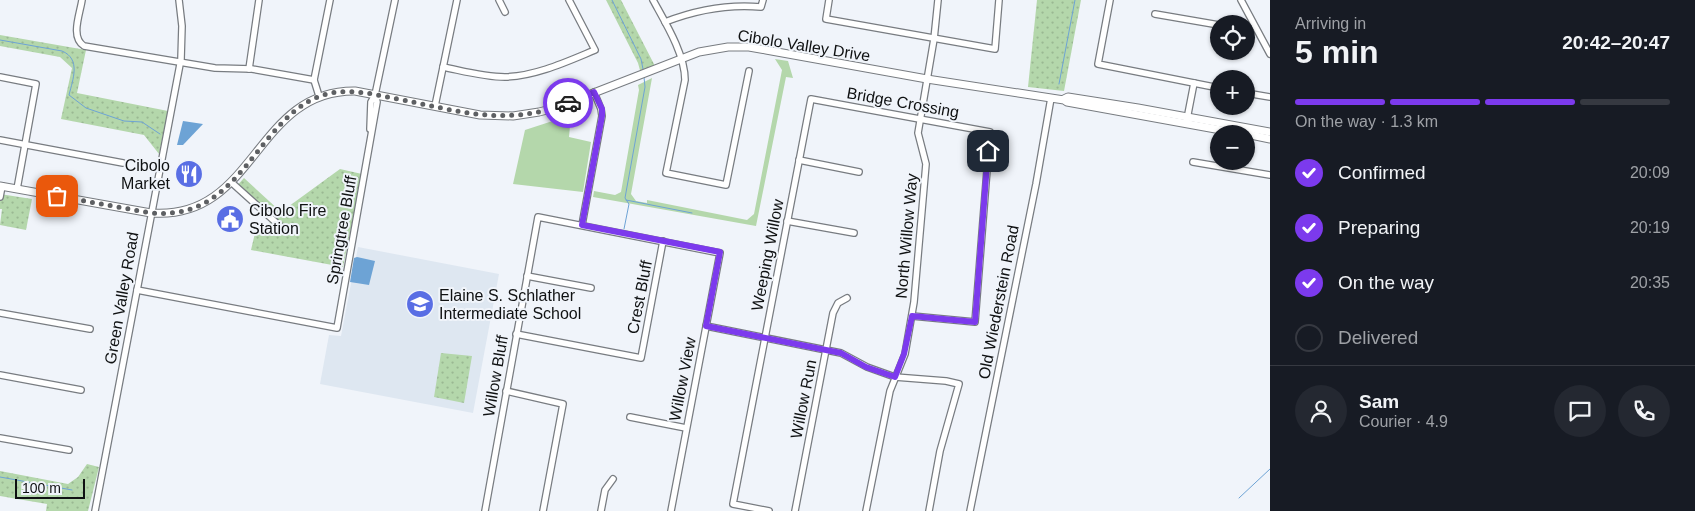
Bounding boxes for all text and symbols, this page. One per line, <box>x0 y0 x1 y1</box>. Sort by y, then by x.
map controls <box>1210 15 1255 170</box>
button: locate <box>1210 15 1255 60</box>
text: Arriving in <box>1295 15 1366 32</box>
street label: Cibolo Valley Drive <box>736 27 872 64</box>
text: 20:42–20:47 <box>1562 32 1670 53</box>
text: 5 min <box>1295 34 1379 70</box>
button: + <box>1210 70 1255 115</box>
courier <box>543 78 593 128</box>
street label: Bridge Crossing <box>845 84 960 121</box>
icon: car <box>554 89 582 117</box>
text: On the way · 1.3 km <box>1295 113 1438 130</box>
button: − <box>1210 125 1255 170</box>
pin <box>967 130 1009 172</box>
icon: home <box>974 137 1002 165</box>
place label: Cibolo Market <box>121 157 171 192</box>
restaurant icon: Cibolo Market <box>174 159 204 189</box>
icon: check <box>1295 159 1323 187</box>
text: Confirmed <box>1338 162 1426 183</box>
text: 20:09 <box>1630 164 1670 181</box>
street label: North Willow Way <box>893 173 920 299</box>
street label: Springtree Bluff <box>324 174 360 286</box>
pin <box>36 175 78 217</box>
icon: bag <box>43 182 71 210</box>
street label: Weeping Willow <box>748 197 787 312</box>
place label: Cibolo Fire Station <box>249 202 326 237</box>
public building icon: Cibolo Fire Station <box>215 204 245 234</box>
icon: check <box>1295 214 1323 242</box>
text: Preparing <box>1338 217 1420 238</box>
text: 20:19 <box>1630 219 1670 236</box>
street label: Old Wiederstein Road <box>975 224 1022 381</box>
street label: Green Valley Road <box>101 231 141 366</box>
street label: Crest Bluff <box>624 258 655 335</box>
icon: check <box>1295 269 1323 297</box>
text: On the way <box>1338 272 1434 293</box>
text: 20:35 <box>1630 274 1670 291</box>
place label: Elaine S. Schlather Intermediate School <box>439 287 581 322</box>
school or university icon: Elaine S. Schlather Intermediate School <box>405 289 435 319</box>
text: Delivered <box>1338 327 1418 348</box>
street label: Willow Bluff <box>480 333 511 418</box>
street label: Willow View <box>666 335 699 422</box>
street label: Willow Run <box>788 358 819 440</box>
button: person <box>1295 385 1347 437</box>
button: chat <box>1554 385 1606 437</box>
button: phone <box>1618 385 1670 437</box>
text: Sam <box>1359 391 1399 412</box>
text: Courier · 4.9 <box>1359 413 1448 430</box>
scale bar <box>15 476 85 499</box>
text: 100 m <box>22 480 61 496</box>

